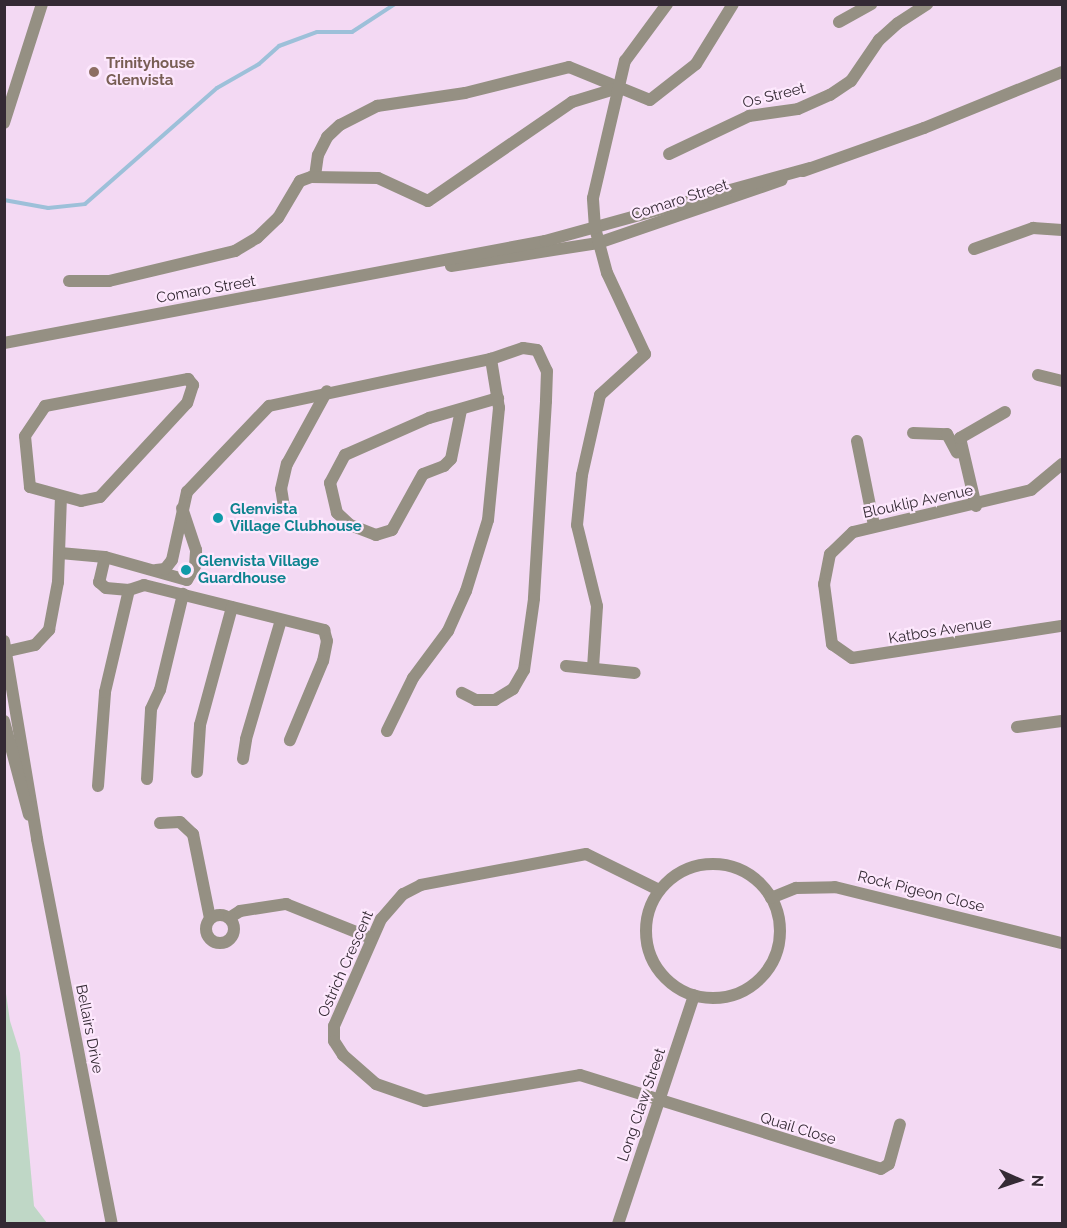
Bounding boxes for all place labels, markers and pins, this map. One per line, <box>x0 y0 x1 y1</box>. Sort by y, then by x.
place label: Trinityhouse Glenvista <box>106 54 195 89</box>
marker: Trinityhouse Glenvista <box>87 65 101 79</box>
place label: Glenvista Village Clubhouse <box>230 500 362 535</box>
marker: Glenvista Village Clubhouse <box>211 511 225 525</box>
place label: Glenvista Village Guardhouse <box>198 552 320 587</box>
marker: Glenvista Village Guardhouse <box>179 563 193 577</box>

